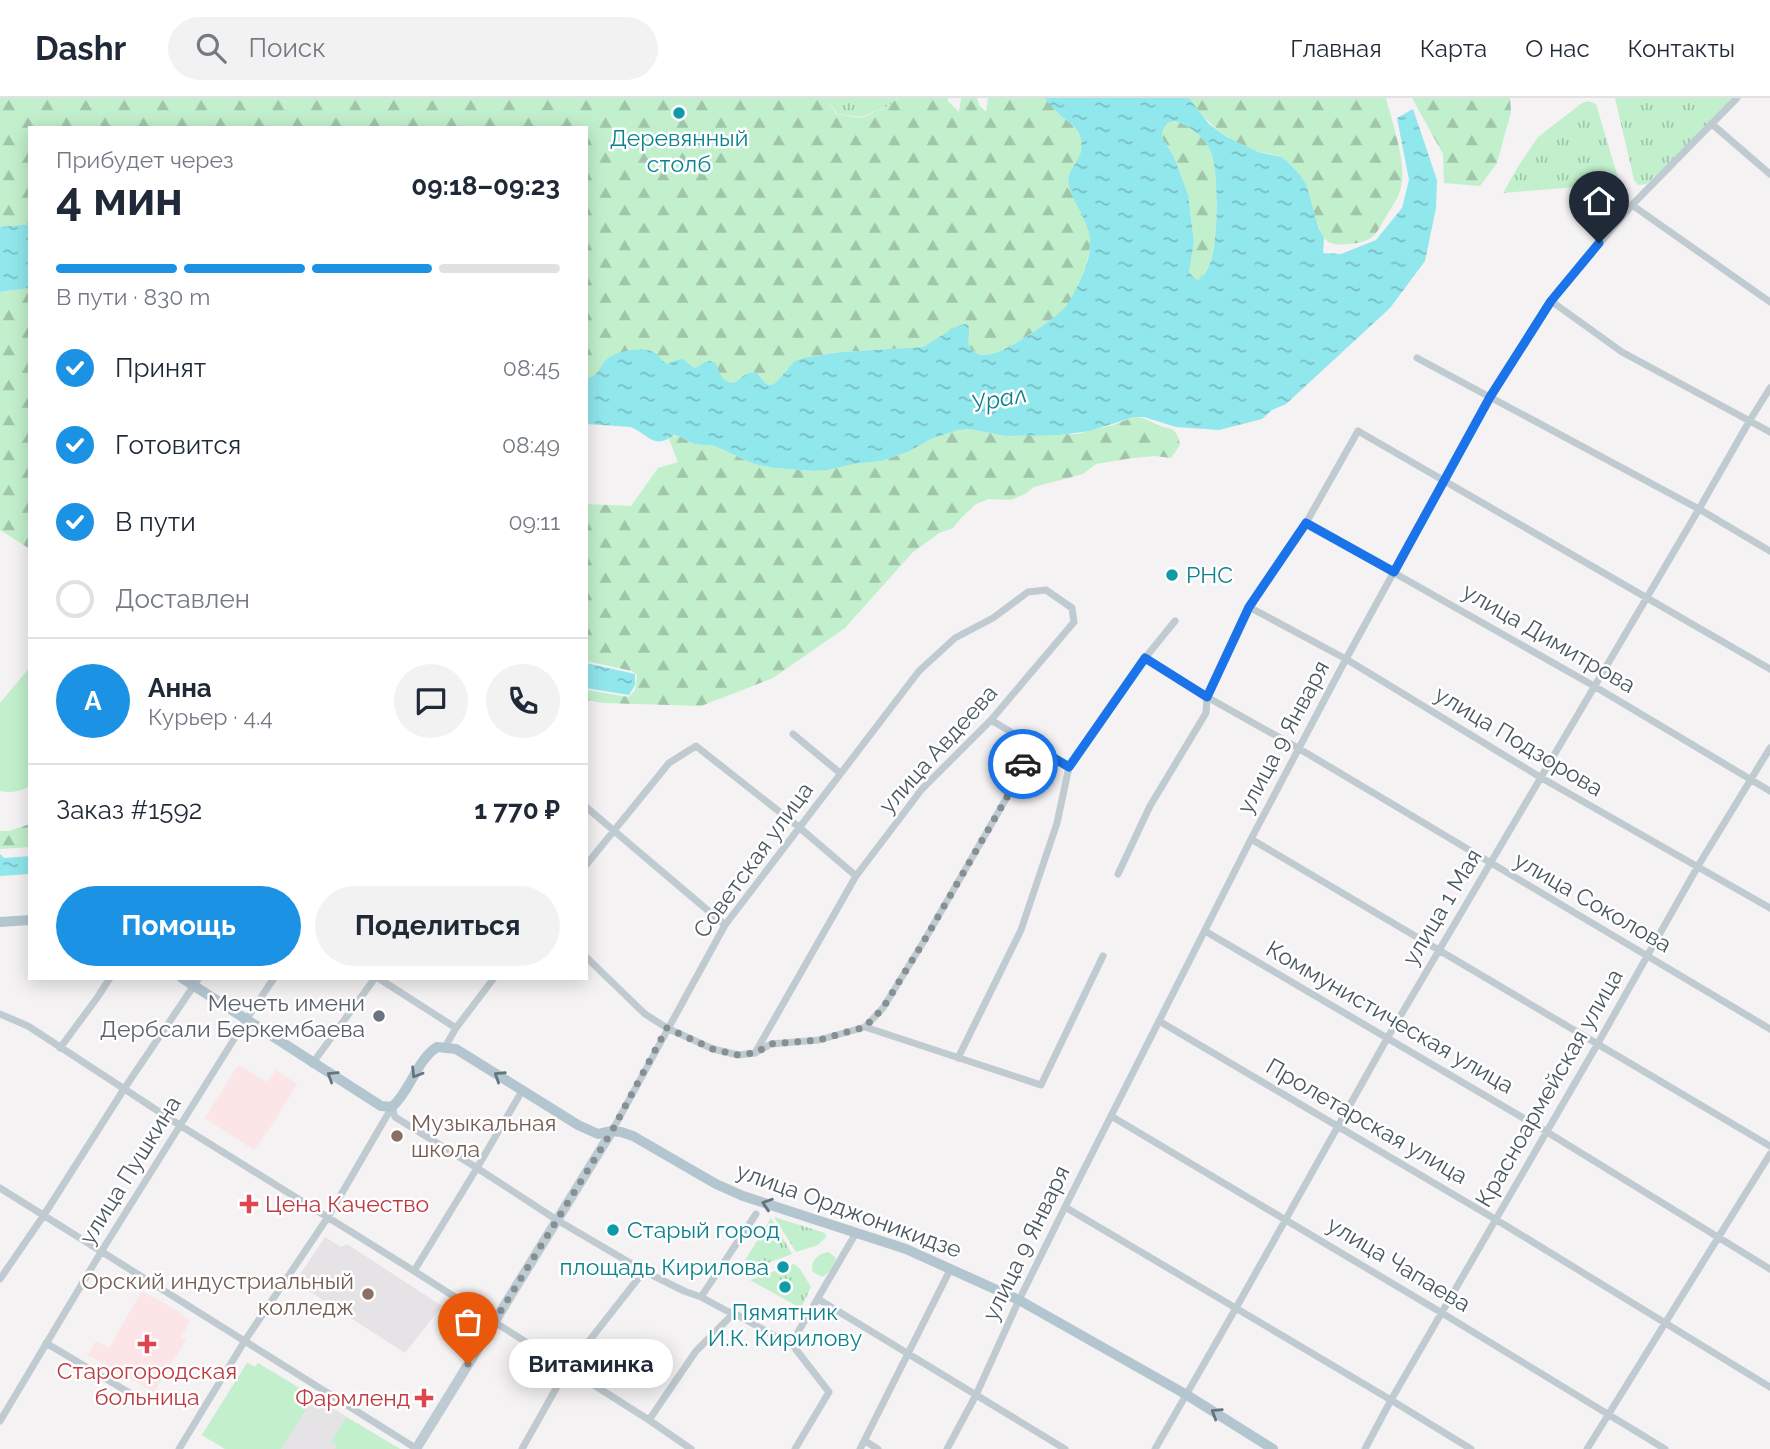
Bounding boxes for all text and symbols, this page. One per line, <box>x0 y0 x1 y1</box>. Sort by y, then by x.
search box <box>168 17 658 80</box>
text: Dashr <box>35 29 126 68</box>
icon: search <box>192 29 230 67</box>
text: Поиск <box>248 33 326 63</box>
text: Главная <box>1290 34 1382 63</box>
text: Карта <box>1420 34 1487 63</box>
text: О нас <box>1525 34 1590 63</box>
text: Контакты <box>1628 34 1735 63</box>
marker: Деревянный столб <box>671 105 687 121</box>
place label: Деревянный столб <box>610 124 748 177</box>
text: Прибудет через <box>56 146 234 173</box>
text: 09:18–09:23 <box>411 171 560 201</box>
pin <box>1569 171 1629 243</box>
text: 4 мин <box>56 172 183 226</box>
icon: home <box>1580 182 1618 220</box>
text: В пути · 830 m <box>56 283 210 310</box>
icon: check <box>56 349 94 387</box>
text: Принят <box>115 353 206 383</box>
text: 08:45 <box>503 354 560 381</box>
water label: Урал <box>969 379 1029 418</box>
icon: check <box>56 426 94 464</box>
text: Готовится <box>115 430 241 460</box>
text: 08:49 <box>502 431 560 458</box>
icon: check <box>56 503 94 541</box>
text: В пути <box>115 507 196 537</box>
text: 09:11 <box>508 508 560 535</box>
place label: РНС <box>1186 561 1233 588</box>
marker: РНС <box>1164 567 1180 583</box>
street label: улица Димитрова <box>1458 577 1641 698</box>
text: Доставлен <box>115 584 250 614</box>
street label: улица 9 Января <box>1231 656 1334 818</box>
button: chat <box>394 664 468 738</box>
button: phone <box>486 664 560 738</box>
text: Анна <box>148 673 212 703</box>
street label: улица Авдеева <box>873 679 1002 818</box>
street label: улица Подзорова <box>1430 680 1608 801</box>
text: А <box>84 686 102 716</box>
text: Курьер · 4.4 <box>148 703 273 730</box>
courier <box>988 729 1058 799</box>
icon: car <box>1004 745 1042 783</box>
street label: Советская улица <box>687 777 818 943</box>
text: Заказ #1592 <box>56 795 202 825</box>
text: 1 770 ₽ <box>474 795 560 825</box>
street label: улица 1 Мая <box>1396 844 1487 970</box>
street label: улица Соколова <box>1510 846 1677 958</box>
button: Помощь <box>56 886 301 966</box>
button: Поделиться <box>315 886 560 966</box>
street label: Коммунистическая улица <box>1262 935 1519 1099</box>
street label: Красноармейская улица <box>1469 964 1628 1212</box>
place label: Мечеть имени Дербсали Беркембаева <box>100 989 365 1042</box>
marker: Мечеть имени Дербсали Беркембаева <box>371 1008 387 1024</box>
street label: Пролетарская улица <box>1262 1052 1473 1189</box>
one-way arrow <box>412 1065 425 1078</box>
one-way arrow <box>327 1071 340 1084</box>
one-way arrow <box>494 1071 507 1084</box>
street label: улица Пушкина <box>73 1091 186 1249</box>
place label: Музыкальная школа <box>411 1109 556 1162</box>
marker: Музыкальная школа <box>389 1128 405 1144</box>
street label: улица Орджоникидзе <box>733 1156 965 1263</box>
street label: улица 9 Января <box>976 1161 1075 1325</box>
place label: Цена Качество <box>265 1190 429 1217</box>
marker: Цена Качество <box>239 1194 259 1214</box>
one-way arrow <box>761 1198 773 1212</box>
street label: улица Чапаева <box>1323 1210 1476 1317</box>
place label: Старый город <box>627 1216 780 1243</box>
marker: Старый город <box>605 1222 621 1238</box>
place label: площадь Кирилова <box>560 1253 769 1280</box>
marker: площадь Кирилова <box>775 1259 791 1275</box>
place label: Орский индустриальный колледж <box>81 1267 354 1320</box>
marker: Пямятник И.К. Кирилову <box>777 1279 793 1295</box>
marker: Орский индустриальный колледж <box>360 1286 376 1302</box>
pin <box>438 1292 498 1364</box>
place label: Пямятник И.К. Кирилову <box>708 1298 862 1351</box>
icon: bag <box>449 1303 487 1341</box>
marker: Старогородская больница <box>137 1334 157 1354</box>
callout: Витаминка <box>510 1340 674 1388</box>
text: Витаминка <box>528 1350 654 1377</box>
place label: Старогородская больница <box>57 1357 237 1410</box>
place label: Фармленд <box>295 1384 410 1411</box>
marker: Фармленд <box>416 1390 432 1406</box>
one-way arrow <box>1210 1408 1223 1421</box>

